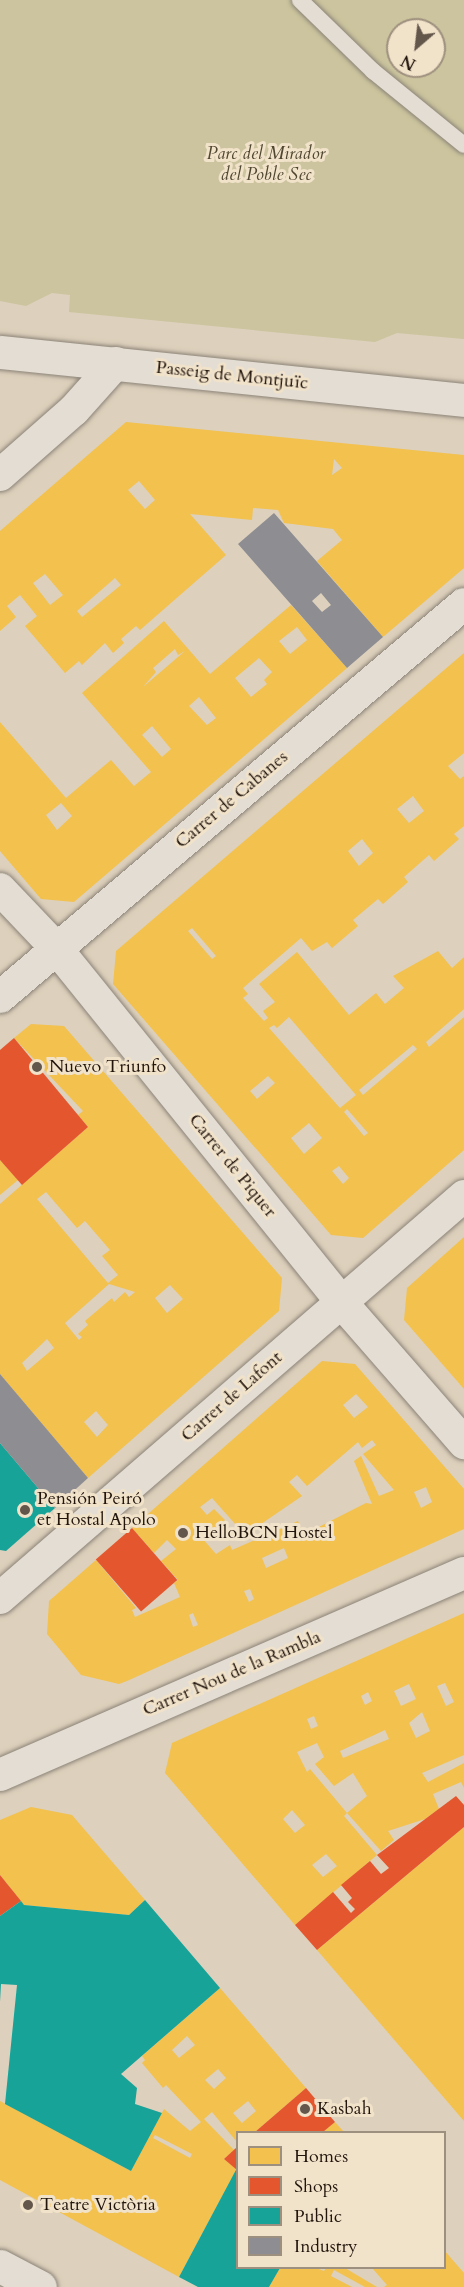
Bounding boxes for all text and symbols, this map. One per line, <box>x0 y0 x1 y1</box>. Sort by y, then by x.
north arrow <box>386 18 446 78</box>
text: N <box>397 49 420 75</box>
park label: Parc del Mirador del Poble Sec <box>207 144 325 186</box>
street label: Passeig de Montjuïc <box>155 357 309 395</box>
street label: Carrer de Cabanes <box>171 747 293 853</box>
place label: Nuevo Triunfo <box>49 1056 166 1078</box>
marker: Nuevo Triunfo <box>30 1060 44 1074</box>
street label: Carrer de Piquer <box>184 1110 280 1222</box>
street label: Carrer de Lafont <box>177 1347 287 1447</box>
place label: Pensión Peiró et Hostal Apolo <box>37 1489 156 1532</box>
marker: Pensión Peiró et Hostal Apolo <box>18 1503 32 1517</box>
place label: HelloBCN Hostel <box>195 1522 333 1544</box>
marker: HelloBCN Hostel <box>176 1526 190 1540</box>
street label: Carrer Nou de la Rambla <box>140 1627 324 1721</box>
place label: Kasbah <box>317 2098 372 2120</box>
marker: Kasbah <box>298 2102 312 2116</box>
legend <box>236 2131 446 2269</box>
text: Homes <box>294 2144 348 2169</box>
text: Shops <box>294 2174 338 2199</box>
place label: Teatre Victòria <box>40 2194 156 2216</box>
marker: Teatre Victòria <box>21 2198 35 2212</box>
text: Public <box>294 2204 342 2229</box>
text: Industry <box>294 2234 358 2259</box>

